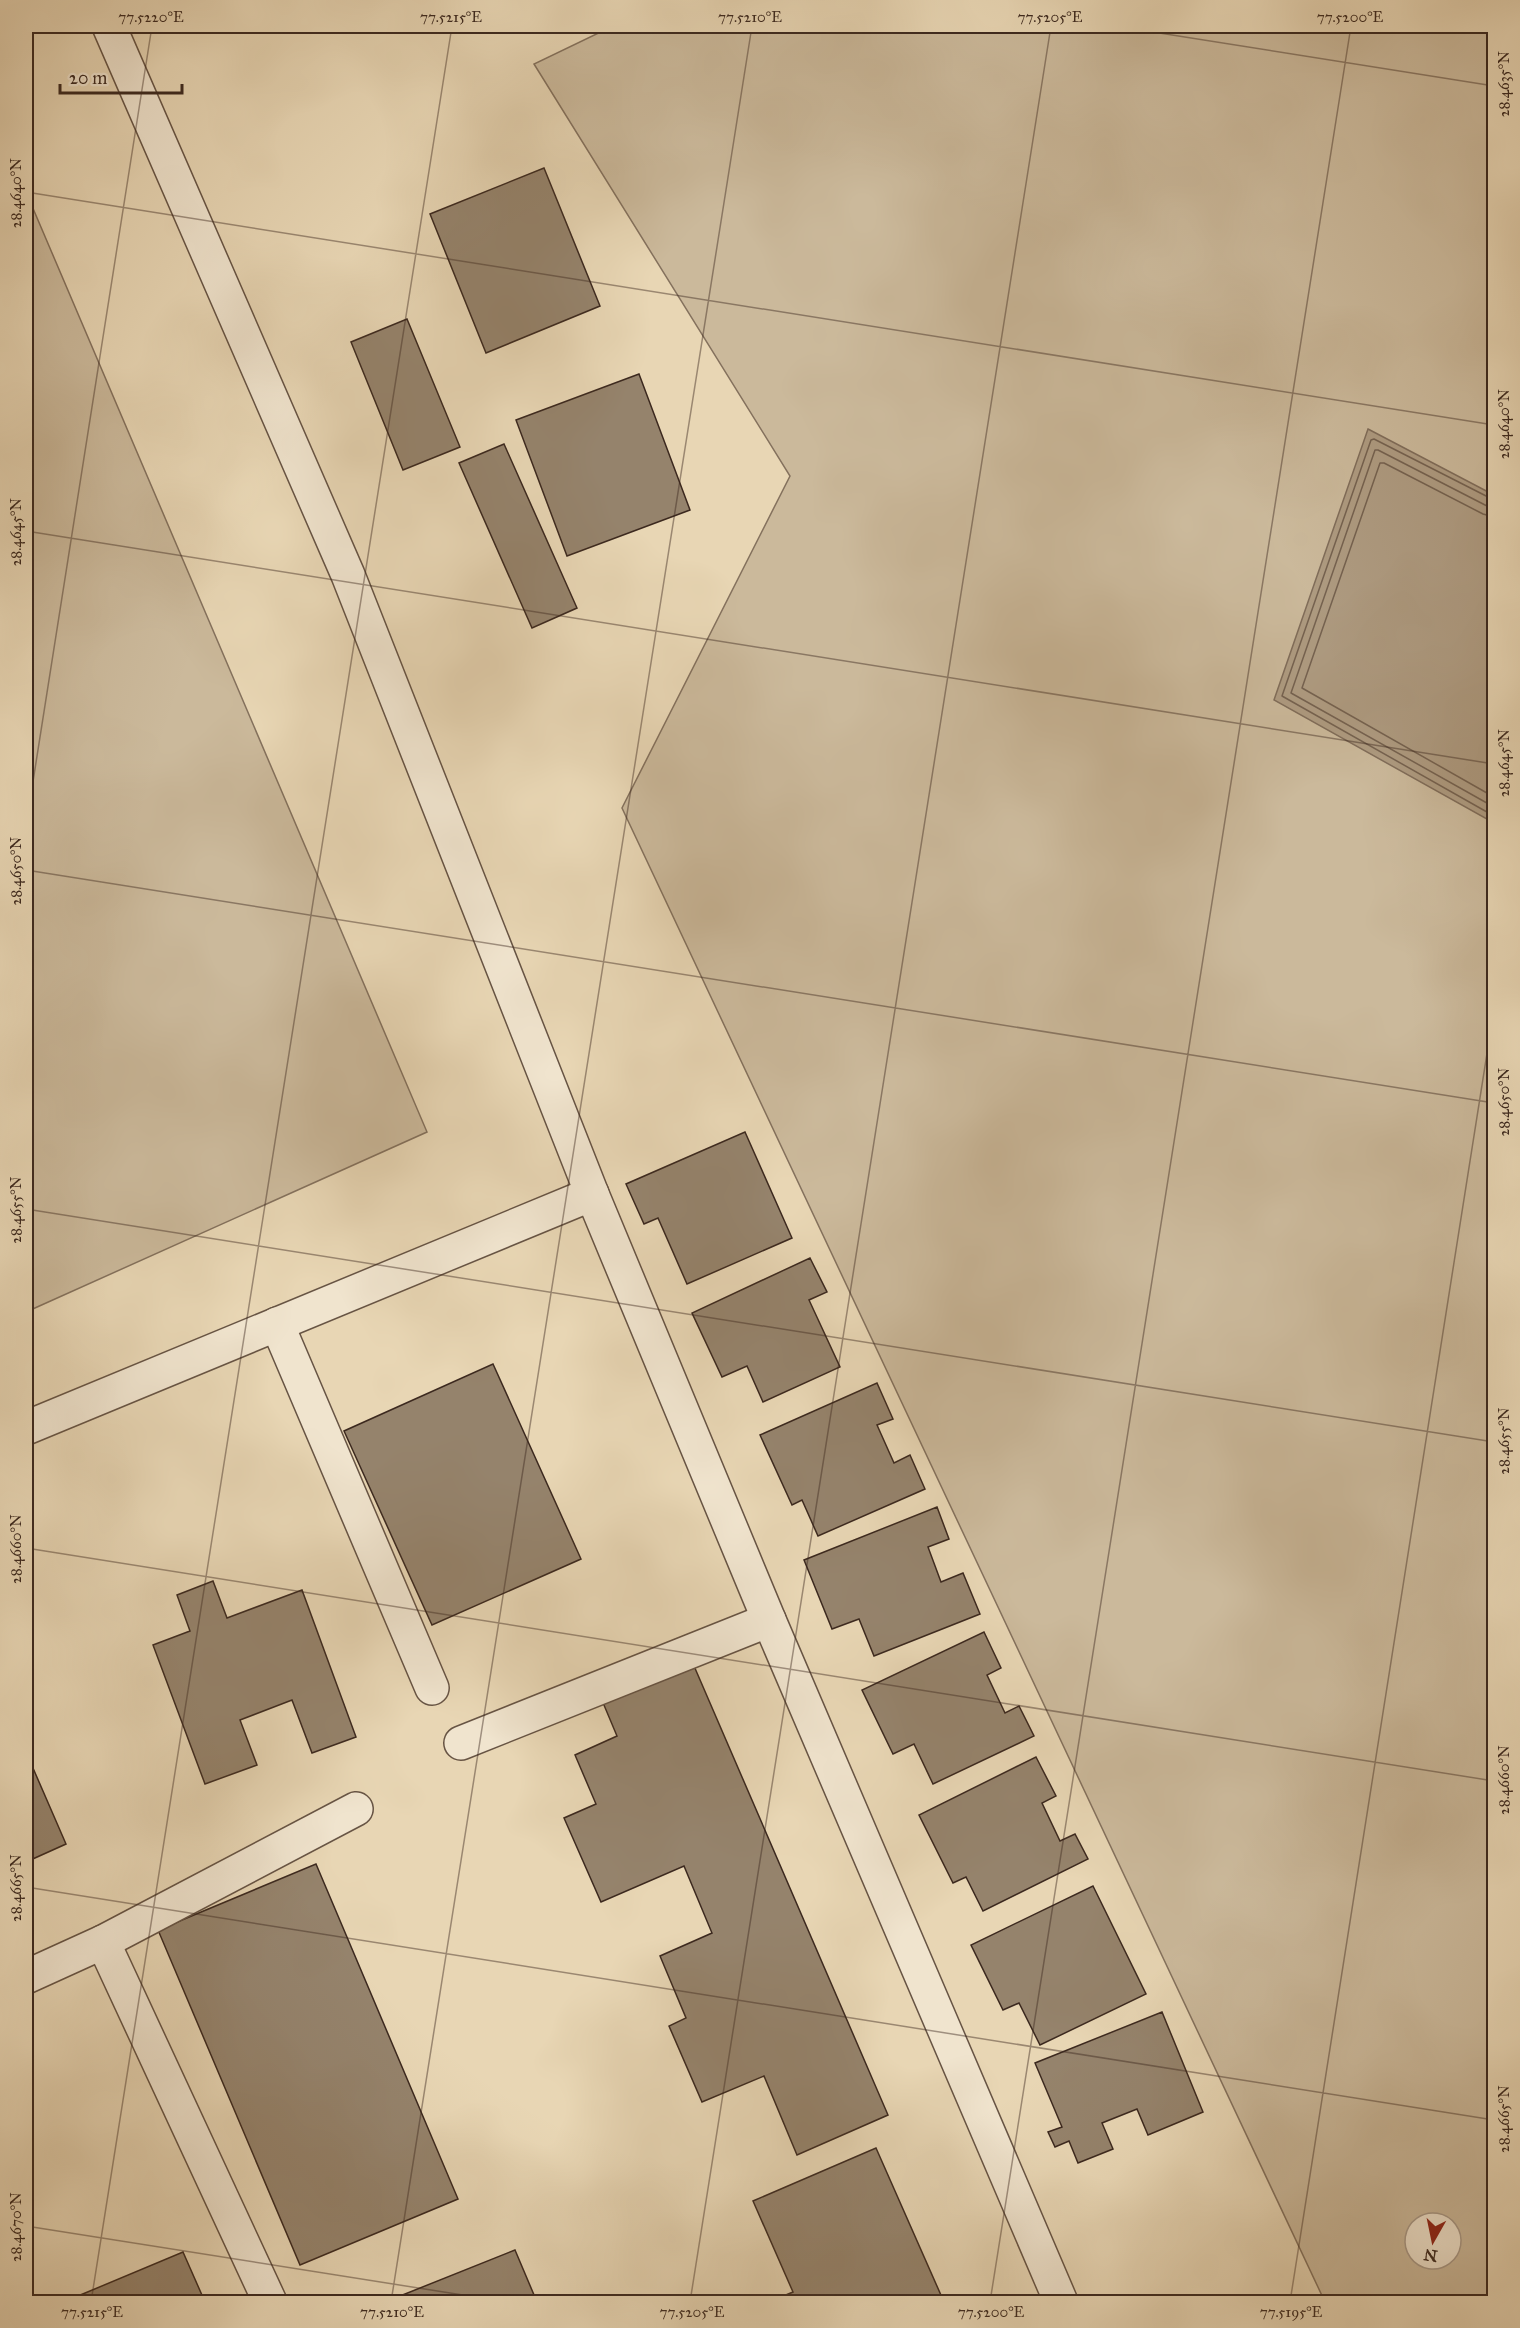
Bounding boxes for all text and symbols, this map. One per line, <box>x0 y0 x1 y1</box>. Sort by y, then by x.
text: 77.5220°E <box>118 8 184 26</box>
text: 77.5215°E <box>420 8 482 26</box>
text: 77.5210°E <box>718 8 782 26</box>
text: 77.5205°E <box>1018 8 1083 26</box>
text: 77.5200°E <box>1317 8 1384 26</box>
text: 28.4635°N <box>1495 51 1513 117</box>
scale bar <box>60 57 182 95</box>
text: 20 m <box>69 67 107 89</box>
text: 28.4640°N <box>7 158 25 228</box>
text: 28.4640°N <box>1495 389 1513 459</box>
text: 28.4645°N <box>7 498 25 566</box>
text: 28.4645°N <box>1495 729 1513 797</box>
text: 28.4650°N <box>7 836 25 905</box>
text: 28.4650°N <box>1495 1067 1513 1136</box>
text: 28.4655°N <box>7 1176 25 1243</box>
text: 28.4655°N <box>1495 1407 1513 1474</box>
text: 28.4660°N <box>7 1514 25 1584</box>
text: 28.4660°N <box>1495 1745 1513 1815</box>
text: 28.4665°N <box>7 1854 25 1922</box>
text: 28.4665°N <box>1495 2085 1513 2153</box>
text: 28.4670°N <box>7 2192 25 2262</box>
north arrow <box>1403 2211 1463 2271</box>
text: N <box>1422 2245 1439 2266</box>
text: 77.5215°E <box>61 2303 123 2321</box>
text: 77.5210°E <box>360 2303 424 2321</box>
text: 77.5205°E <box>660 2303 725 2321</box>
text: 77.5200°E <box>958 2303 1025 2321</box>
text: 77.5195°E <box>1260 2303 1323 2321</box>

